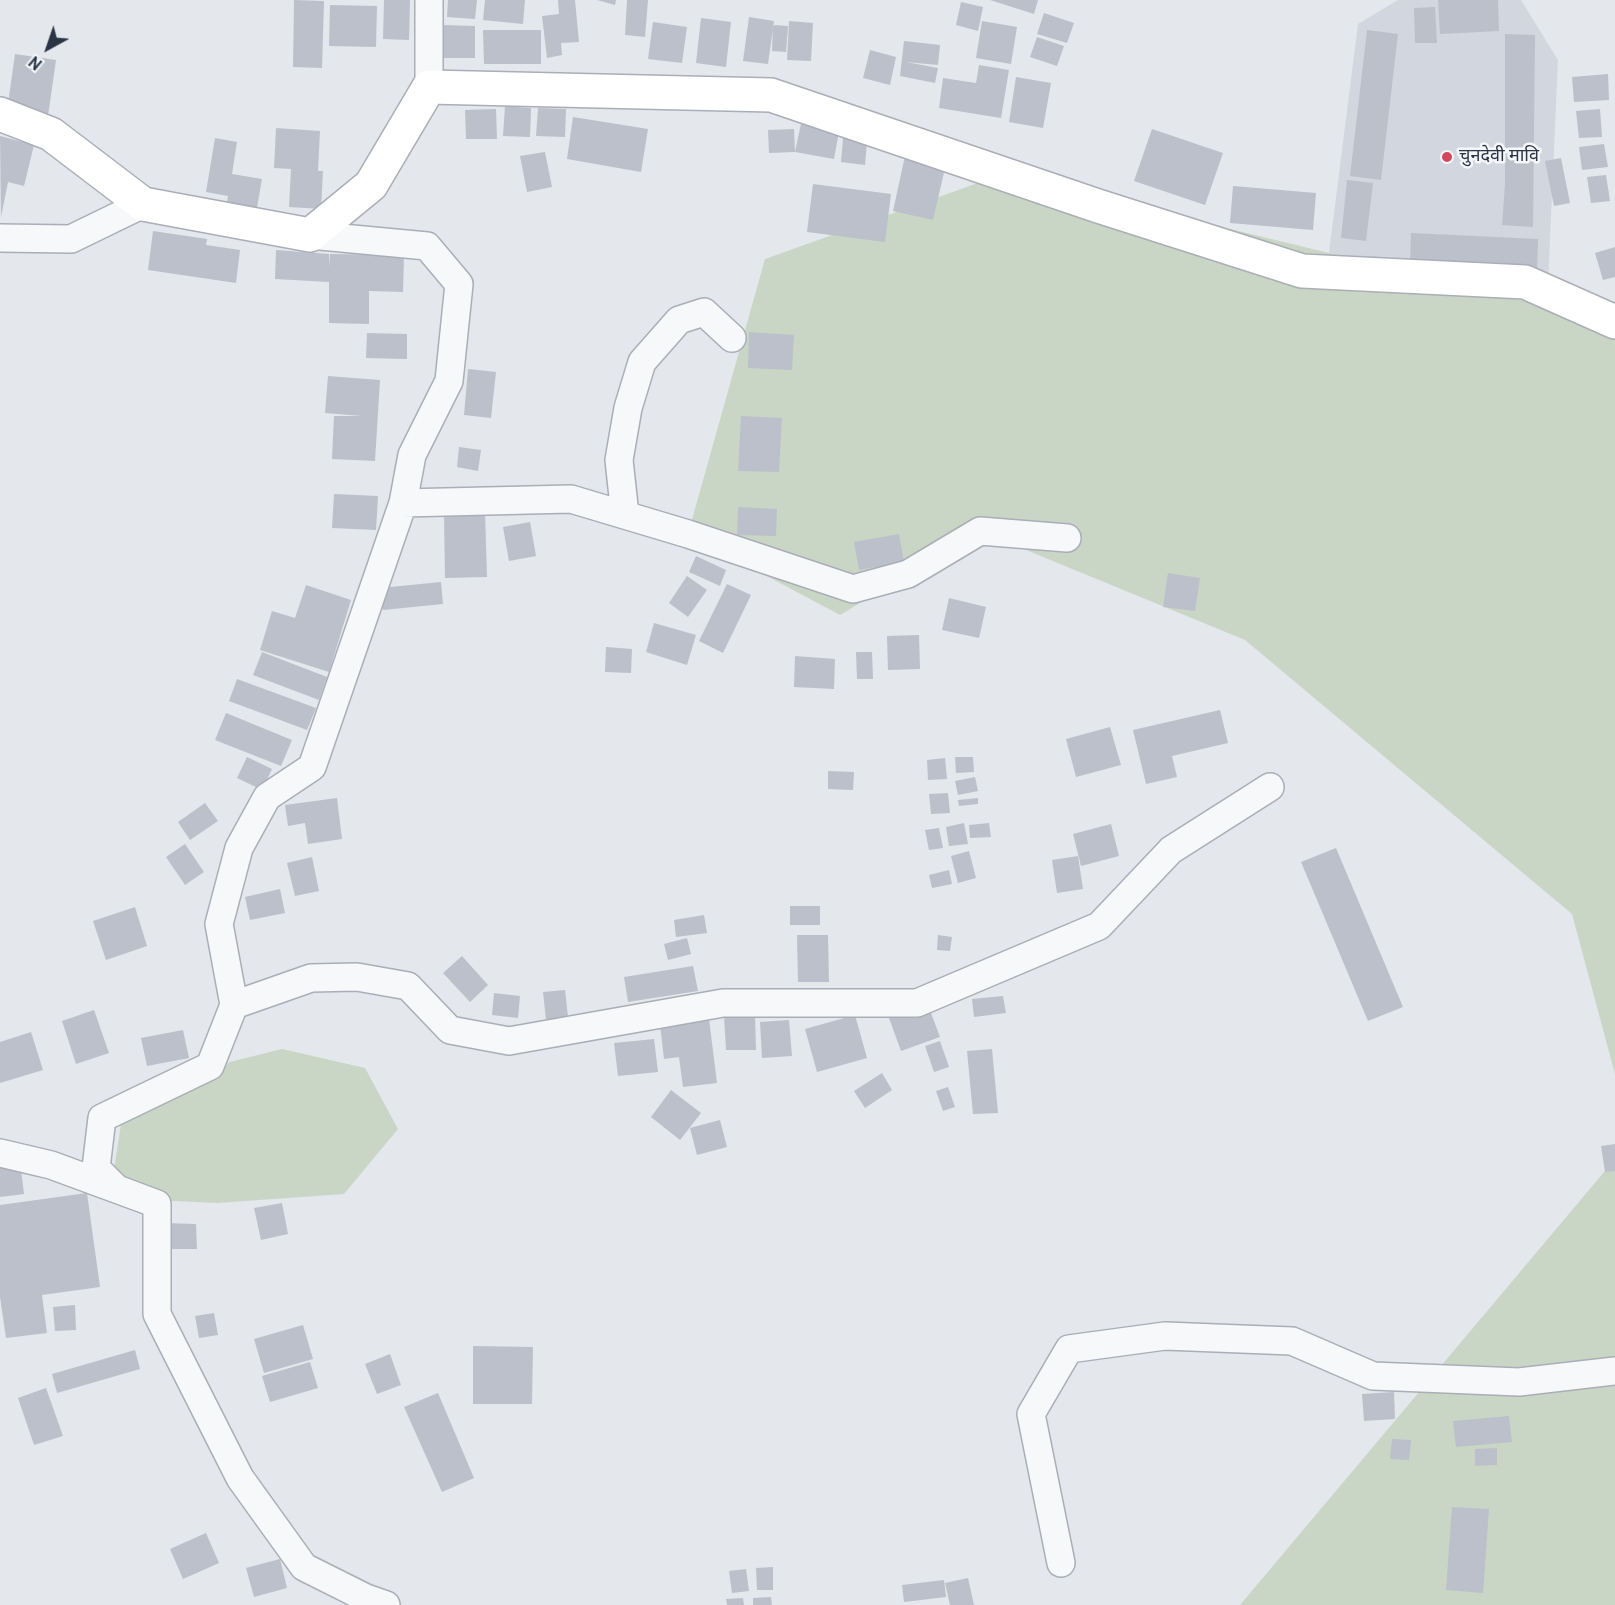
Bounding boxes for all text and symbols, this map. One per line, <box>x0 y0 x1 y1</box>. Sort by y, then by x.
north arrow <box>18 18 78 78</box>
text: N <box>26 50 47 73</box>
place label: चुनदेवी मावि <box>1459 146 1539 168</box>
marker: चुनदेवी मावि <box>1440 150 1454 164</box>

